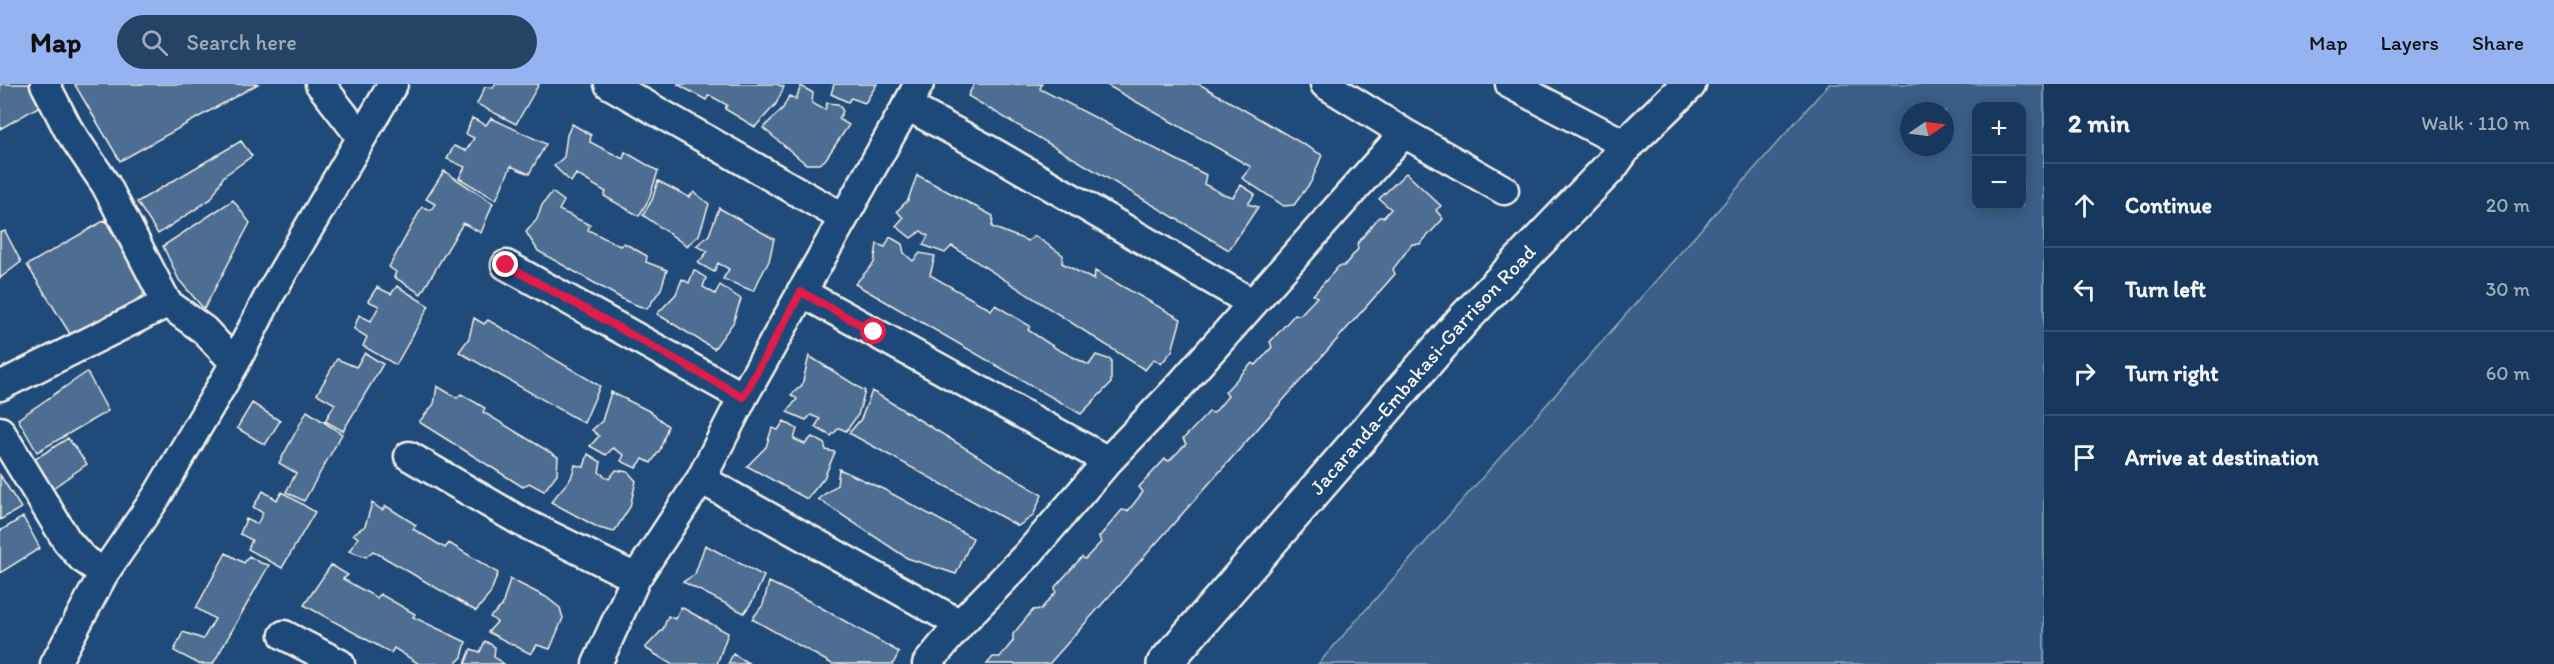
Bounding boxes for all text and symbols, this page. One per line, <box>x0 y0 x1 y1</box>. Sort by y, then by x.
search box <box>117 15 537 69</box>
text: Map <box>30 25 81 59</box>
icon: search <box>138 26 171 59</box>
text: Search here <box>186 29 297 56</box>
text: Map <box>2309 30 2348 55</box>
text: Layers <box>2381 30 2439 55</box>
text: Share <box>2472 30 2524 55</box>
north arrow <box>1900 102 1954 156</box>
map controls <box>1972 102 2026 210</box>
button: + <box>1972 102 2026 156</box>
text: 2 min <box>2068 107 2130 139</box>
text: Walk · 110 m <box>2421 111 2530 135</box>
button: − <box>1972 156 2026 210</box>
icon: ahead <box>2068 189 2101 222</box>
text: Continue <box>2125 192 2212 219</box>
text: 20 m <box>2486 193 2530 217</box>
street label: Jacaranda-Embakasi-Garrison Road <box>1304 239 1541 499</box>
route end <box>492 251 518 277</box>
icon: left <box>2068 273 2101 306</box>
text: Turn left <box>2125 276 2206 303</box>
text: 30 m <box>2485 277 2530 301</box>
route start <box>860 318 886 344</box>
icon: right <box>2068 357 2101 390</box>
text: Turn right <box>2125 360 2219 387</box>
text: 60 m <box>2486 361 2530 385</box>
icon: arrive <box>2068 441 2101 474</box>
text: Arrive at destination <box>2125 444 2319 471</box>

